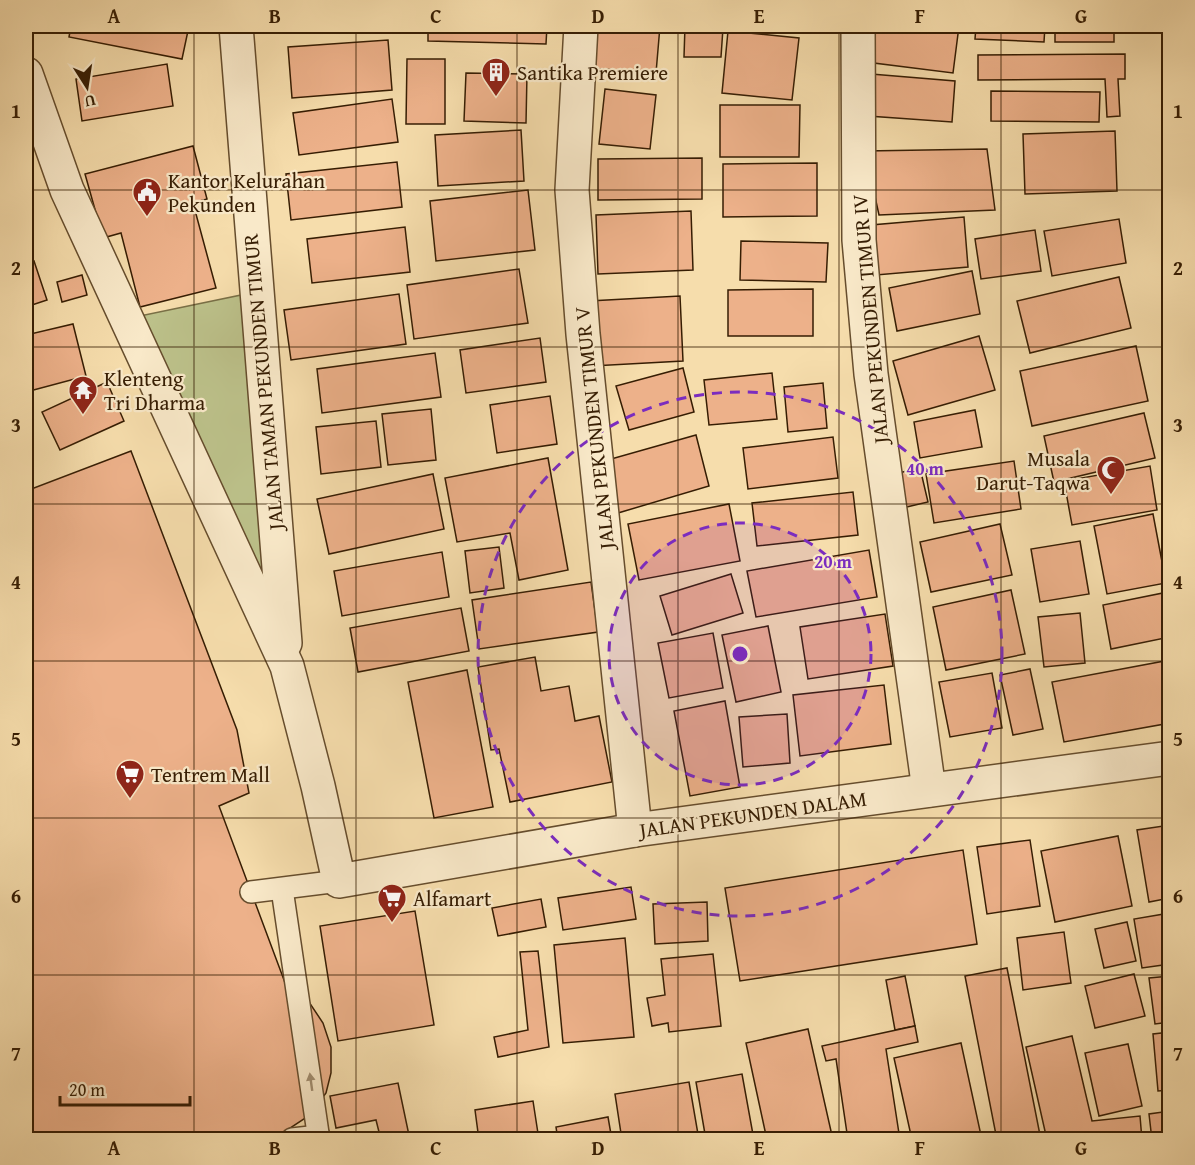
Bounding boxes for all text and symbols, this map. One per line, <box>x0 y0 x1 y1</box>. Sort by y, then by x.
text: A <box>108 1 121 30</box>
text: B <box>269 1 281 30</box>
text: C <box>430 1 442 30</box>
text: D <box>591 1 605 30</box>
text: E <box>754 1 765 30</box>
text: F <box>915 1 925 30</box>
text: G <box>1075 1 1087 30</box>
building icon: Santika Premiere <box>480 56 512 98</box>
north arrow <box>57 57 117 117</box>
place label: Santika Premiere <box>517 57 668 88</box>
text: U <box>82 89 98 115</box>
text: 1 <box>11 96 21 125</box>
text: 1 <box>1173 96 1183 125</box>
place label: Kantor Kelurahan Pekunden <box>168 165 325 220</box>
public building icon: Kantor Kelurahan Pekunden <box>131 176 163 218</box>
street label: JALAN PEKUNDEN TIMUR IV <box>844 193 897 448</box>
street label: JALAN TAMAN PEKUNDEN TIMUR <box>235 232 292 534</box>
text: 2 <box>11 253 21 282</box>
text: 2 <box>1173 253 1183 282</box>
street label: JALAN PEKUNDEN TIMUR V <box>566 305 622 554</box>
place label: Klenteng Tri Dharma <box>104 363 205 418</box>
temple icon: Klenteng Tri Dharma <box>67 374 99 416</box>
text: 3 <box>11 410 21 439</box>
text: 3 <box>1173 410 1183 439</box>
place label: Musala Darut-Taqwa <box>976 443 1090 498</box>
mosque icon: Musala Darut-Taqwa <box>1095 454 1127 496</box>
text: 40 m <box>906 455 945 482</box>
text: 20 m <box>814 548 853 575</box>
text: 4 <box>11 567 21 596</box>
text: 4 <box>1173 567 1183 596</box>
centre of rings <box>730 644 750 664</box>
text: 5 <box>11 724 21 753</box>
text: 5 <box>1173 724 1183 753</box>
supermarket icon: Tentrem Mall <box>114 758 146 800</box>
place label: Tentrem Mall <box>151 759 270 790</box>
street label: JALAN PEKUNDEN DALAM <box>634 783 869 846</box>
text: 6 <box>11 881 21 910</box>
text: 6 <box>1173 881 1183 910</box>
supermarket icon: Alfamart <box>376 882 408 924</box>
place label: Alfamart <box>413 883 492 914</box>
text: 7 <box>11 1038 21 1067</box>
text: 7 <box>1173 1038 1183 1067</box>
scale bar <box>60 1069 190 1107</box>
one-way arrow <box>306 1072 315 1091</box>
text: 20 m <box>69 1076 105 1103</box>
text: A <box>108 1133 121 1162</box>
text: B <box>269 1133 281 1162</box>
text: C <box>430 1133 442 1162</box>
text: D <box>591 1133 605 1162</box>
text: E <box>754 1133 765 1162</box>
text: F <box>915 1133 925 1162</box>
text: G <box>1075 1133 1087 1162</box>

